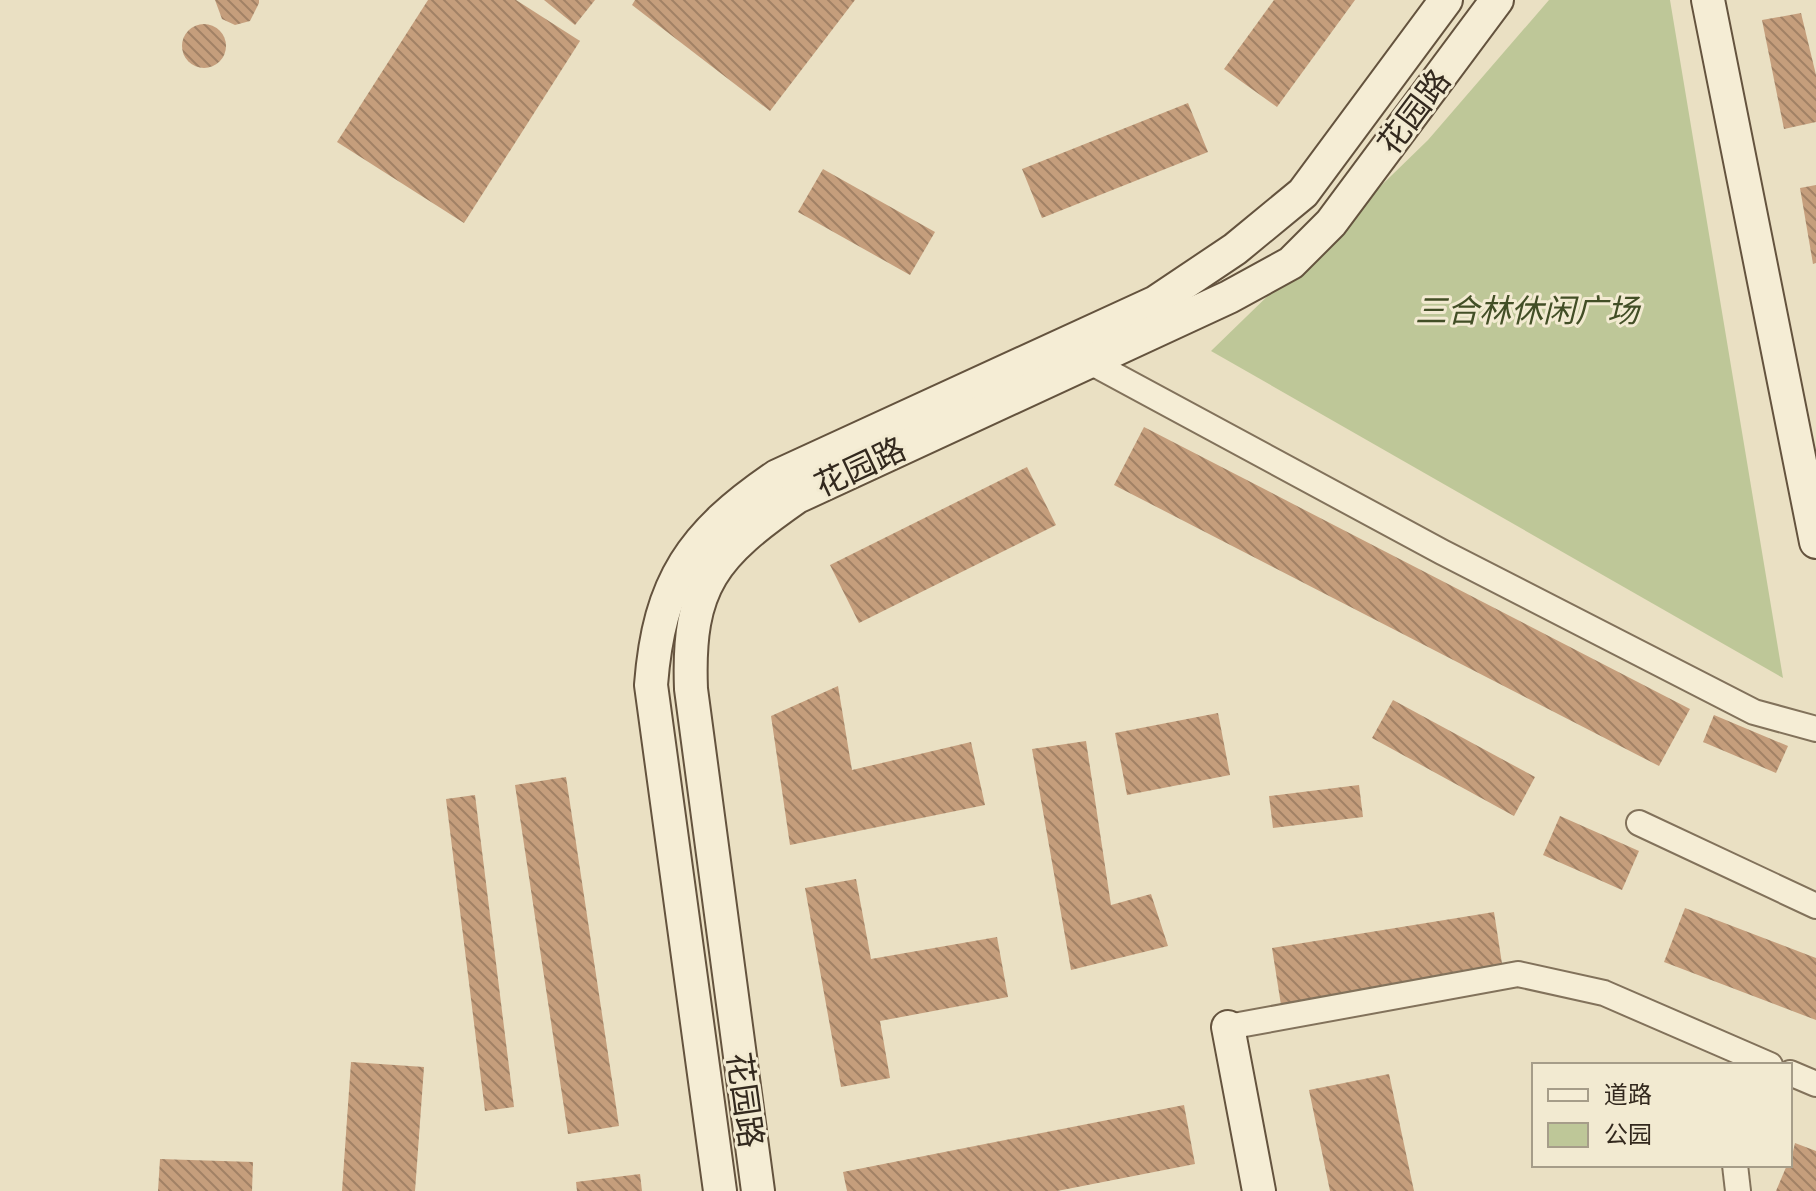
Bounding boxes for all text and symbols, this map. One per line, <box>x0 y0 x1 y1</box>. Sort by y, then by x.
street label: 花园路 <box>1370 62 1458 162</box>
park label: 三合林休闲广场 <box>1415 292 1642 330</box>
street label: 花园路 <box>808 429 912 505</box>
street label: 花园路 <box>720 1050 770 1150</box>
legend <box>1532 1063 1792 1167</box>
text: 道路 <box>1604 1080 1652 1109</box>
text: 公园 <box>1604 1120 1652 1149</box>

